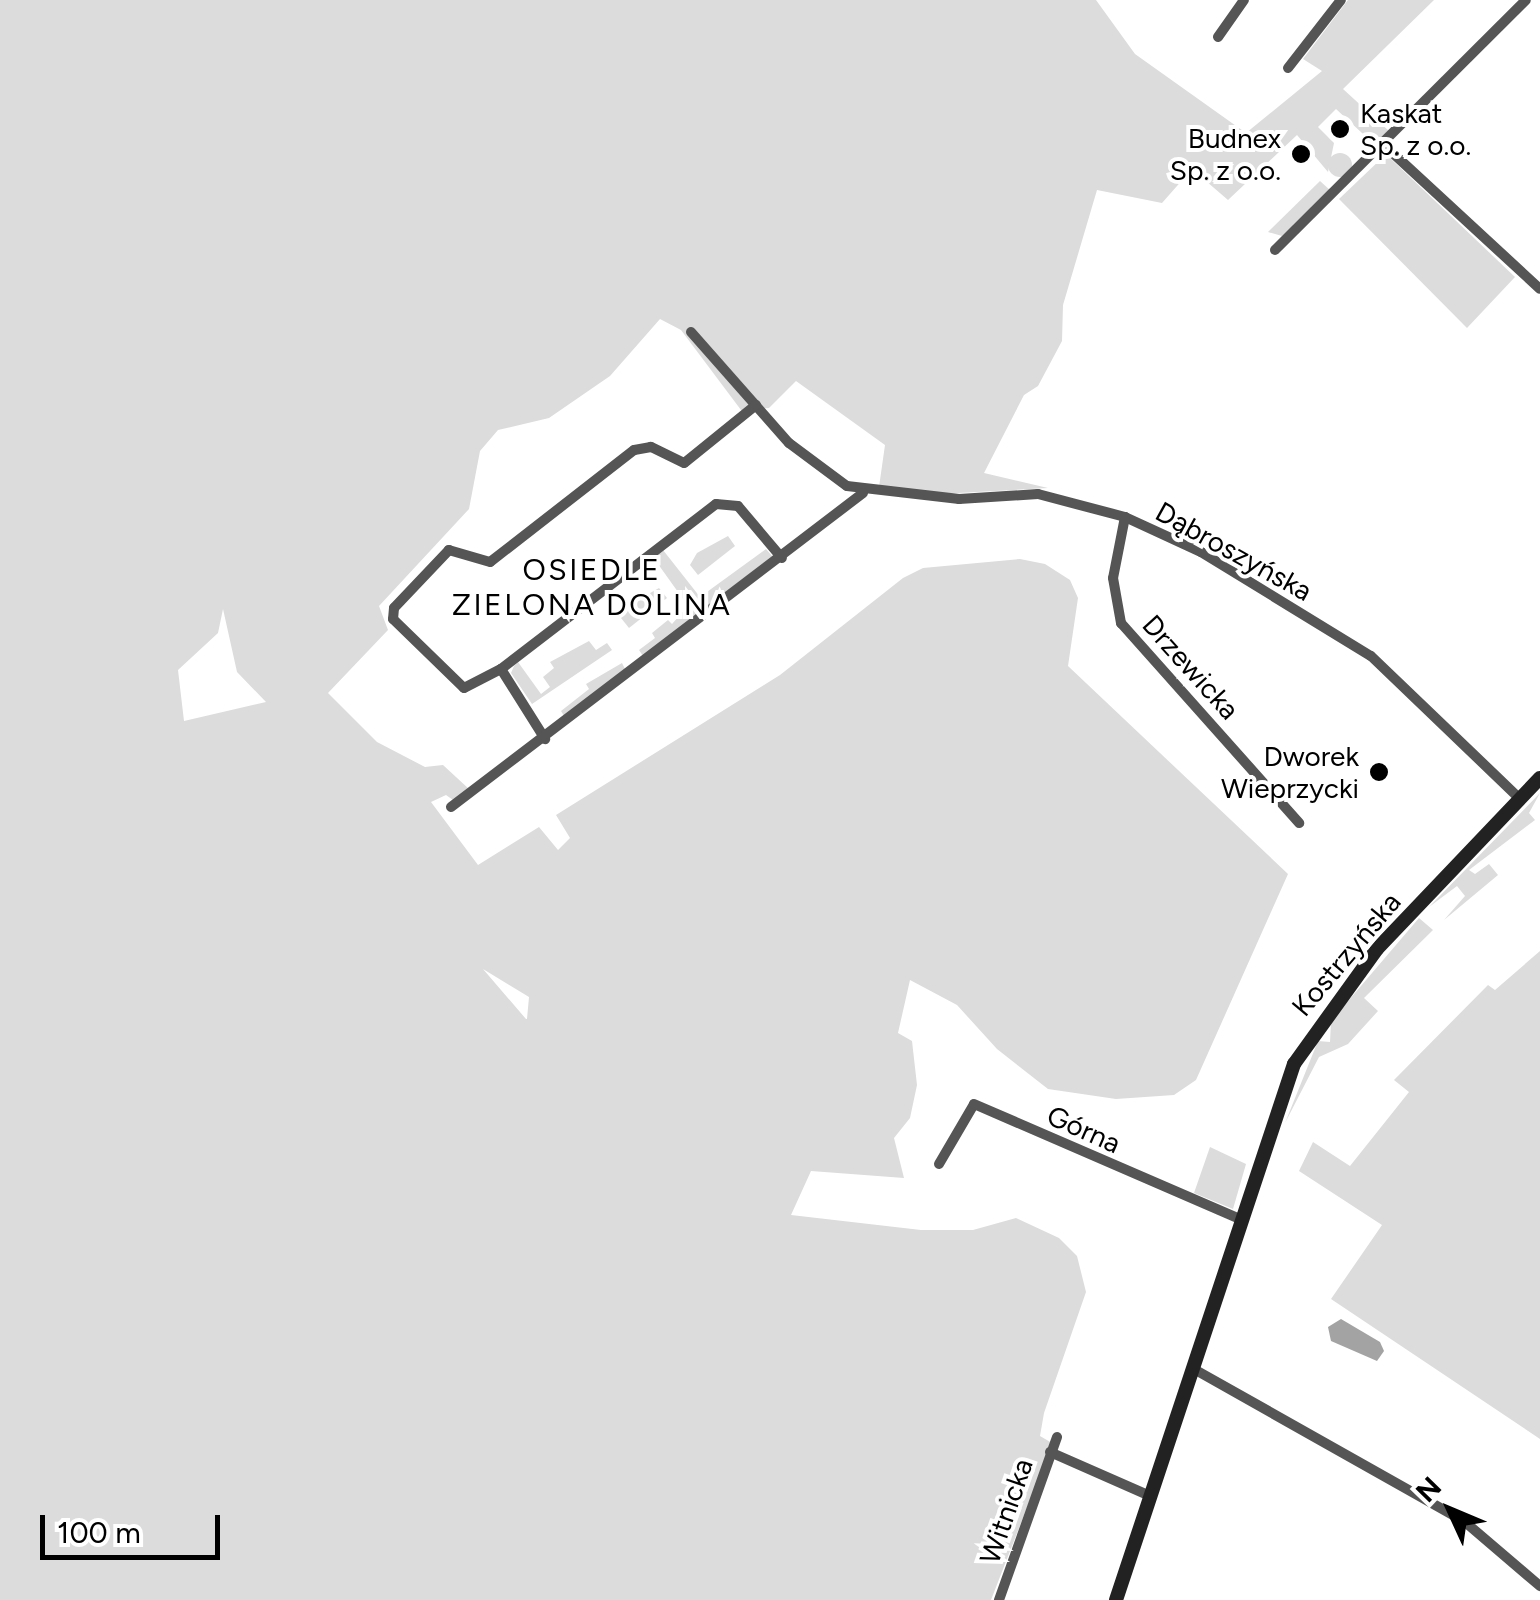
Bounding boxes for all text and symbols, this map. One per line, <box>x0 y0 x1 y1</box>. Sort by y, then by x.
place label: Kaskat Sp. z o.o. <box>1360 96 1471 162</box>
marker: Kaskat Sp. z o.o. <box>1329 118 1351 140</box>
place label: Budnex Sp. z o.o. <box>1170 121 1281 187</box>
marker: Budnex Sp. z o.o. <box>1290 143 1312 165</box>
street label: Dąbroszyńska <box>1150 494 1318 608</box>
district label: OSIEDLE ZIELONA DOLINA <box>452 552 732 622</box>
street label: Drzewicka <box>1136 608 1246 726</box>
place label: Dworek Wieprzycki <box>1221 739 1359 805</box>
marker: Dworek Wieprzycki <box>1368 761 1390 783</box>
street label: Kostrzyńska <box>1285 885 1407 1023</box>
street label: Górna <box>1042 1098 1126 1160</box>
street label: Witnicka <box>972 1454 1040 1568</box>
north arrow <box>1400 1460 1500 1560</box>
text: N <box>1409 1470 1448 1509</box>
scale bar <box>45 1495 225 1557</box>
text: 100 m <box>57 1514 141 1551</box>

